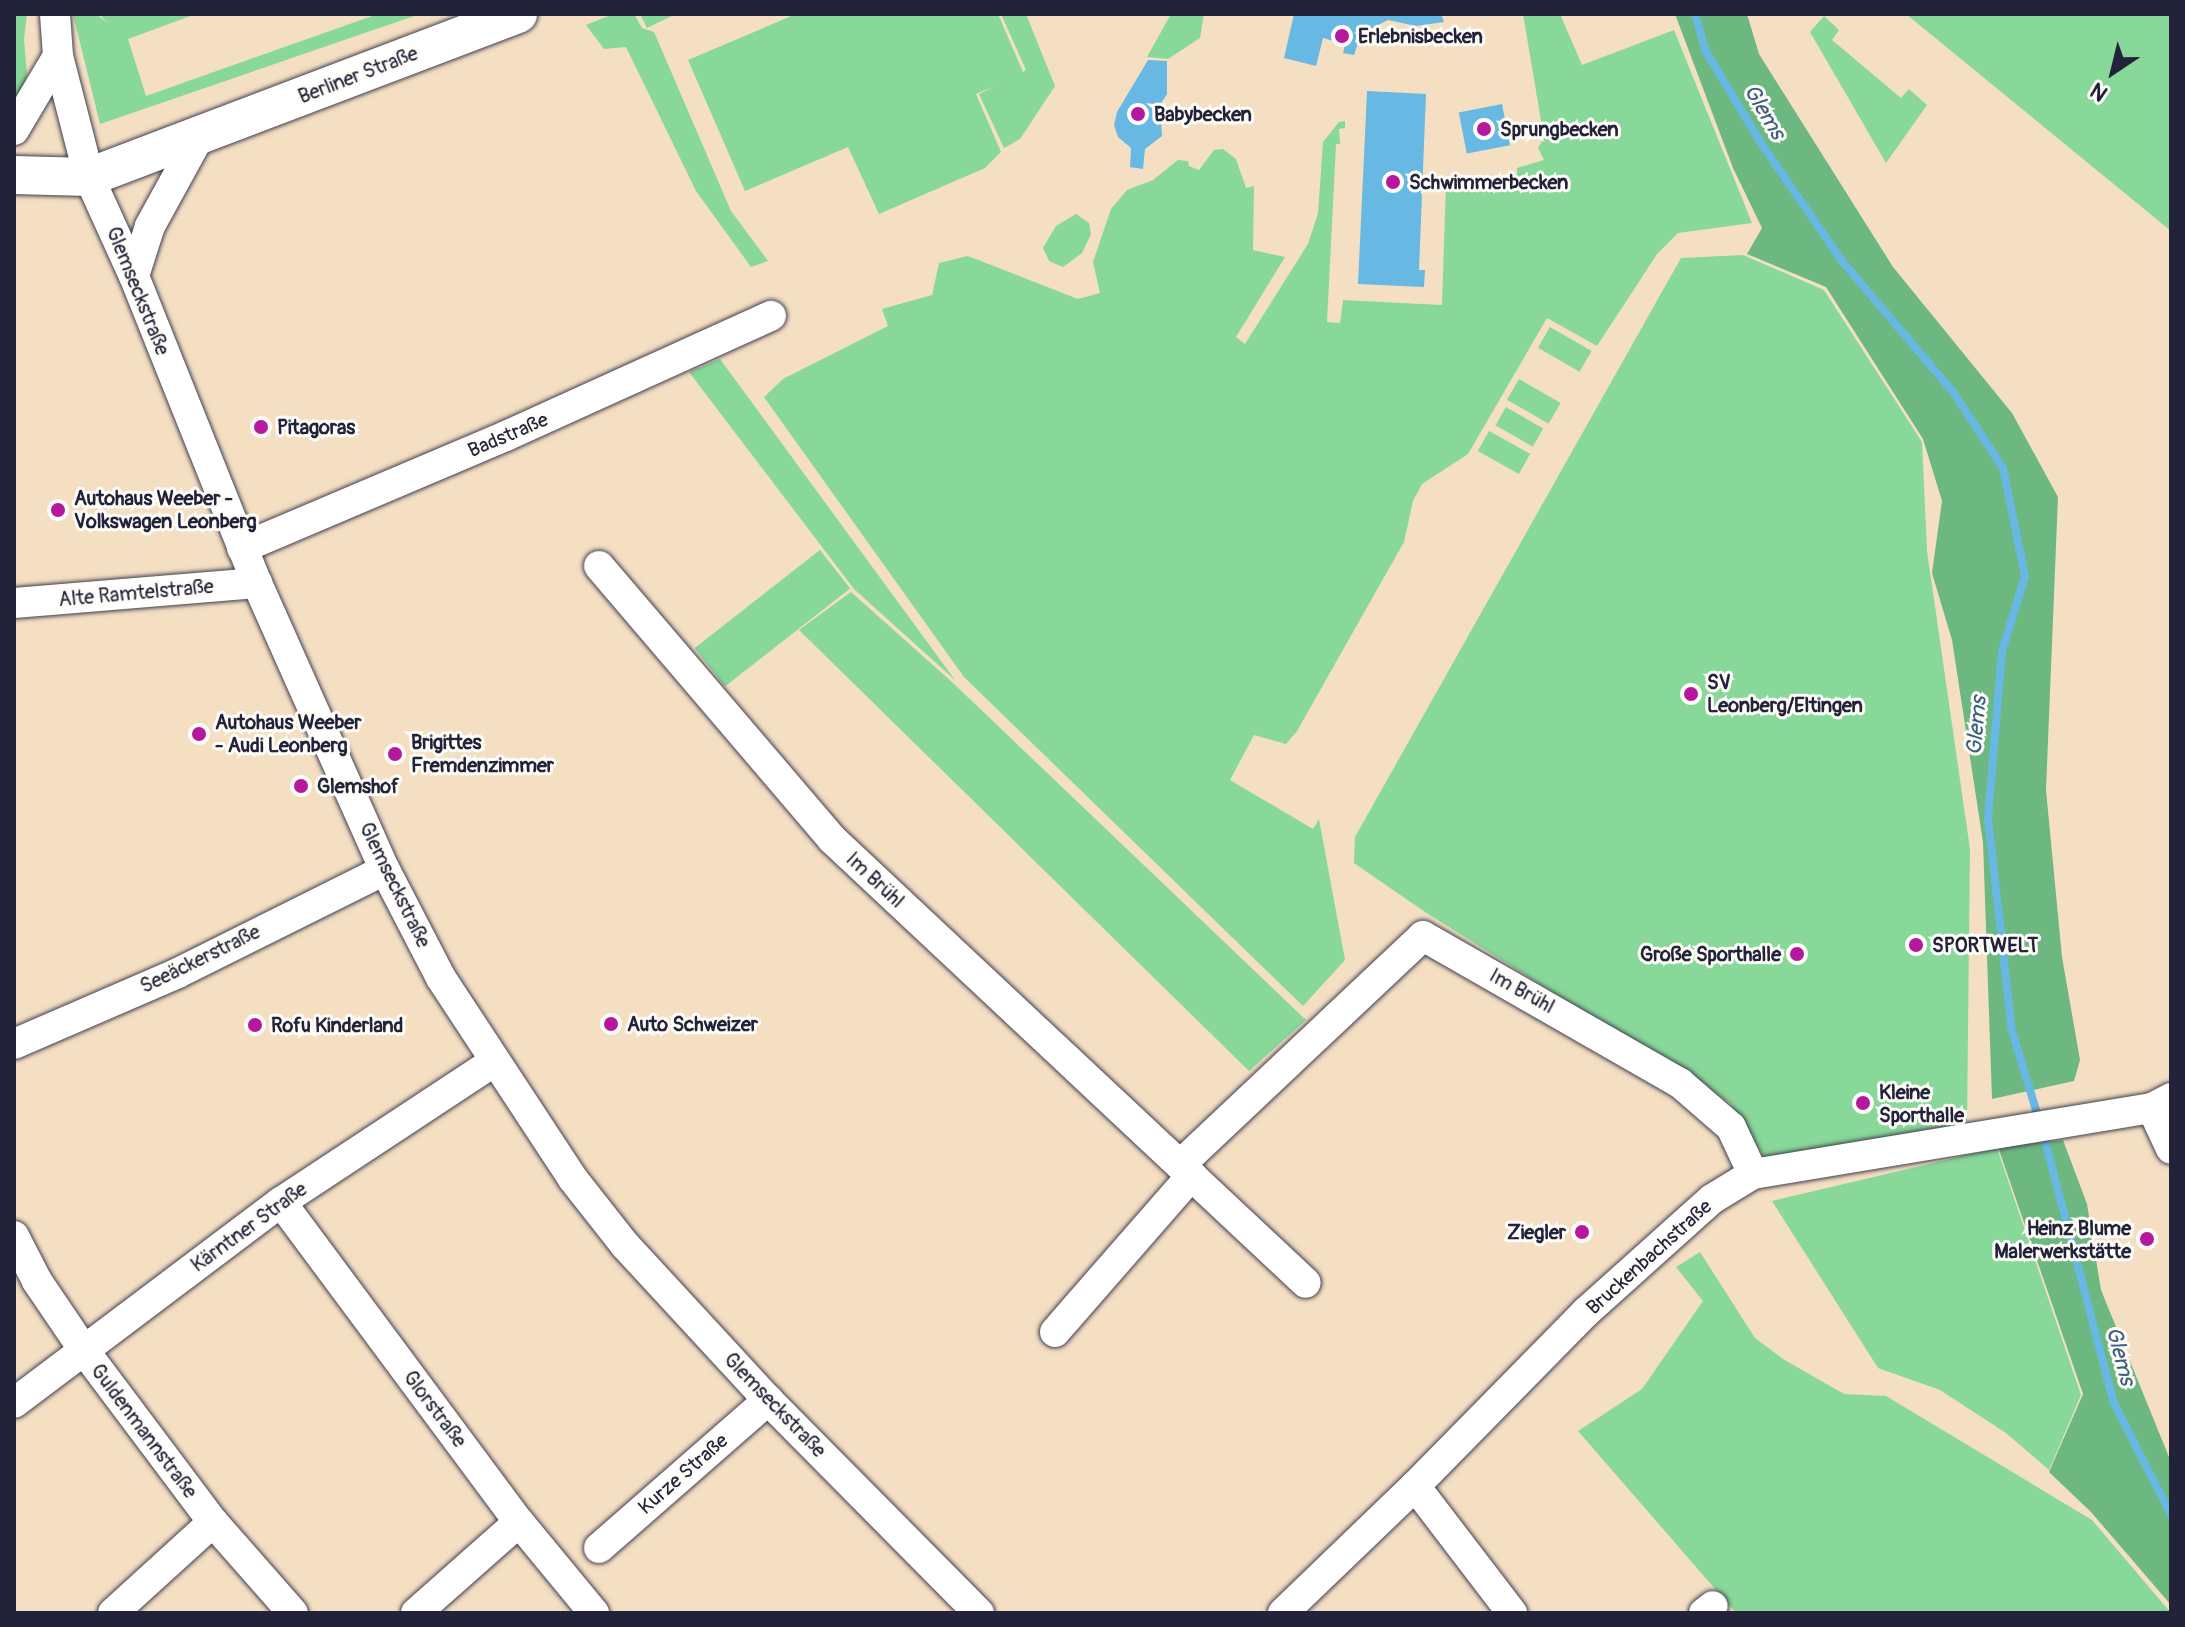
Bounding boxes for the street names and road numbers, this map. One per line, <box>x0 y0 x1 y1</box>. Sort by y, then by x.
street label: Berliner Straße <box>295 41 421 109</box>
street label: Glemseckstraße <box>101 223 175 359</box>
street label: Badstraße <box>464 407 552 463</box>
street label: Alte Ramtelstraße <box>57 574 215 612</box>
street label: Glemseckstraße <box>354 818 436 952</box>
street label: Im Brühl <box>841 847 909 913</box>
street label: Seeäckerstraße <box>136 920 264 998</box>
street label: Im Brühl <box>1485 963 1559 1019</box>
street label: Kärntner Straße <box>186 1177 312 1277</box>
street label: Bruckenbachstraße <box>1581 1194 1717 1320</box>
street label: Glemseckstraße <box>719 1348 831 1462</box>
street label: Guldenmannstraße <box>86 1359 202 1503</box>
street label: Glorstraße <box>398 1366 472 1452</box>
street label: Kurze Straße <box>633 1429 733 1519</box>

